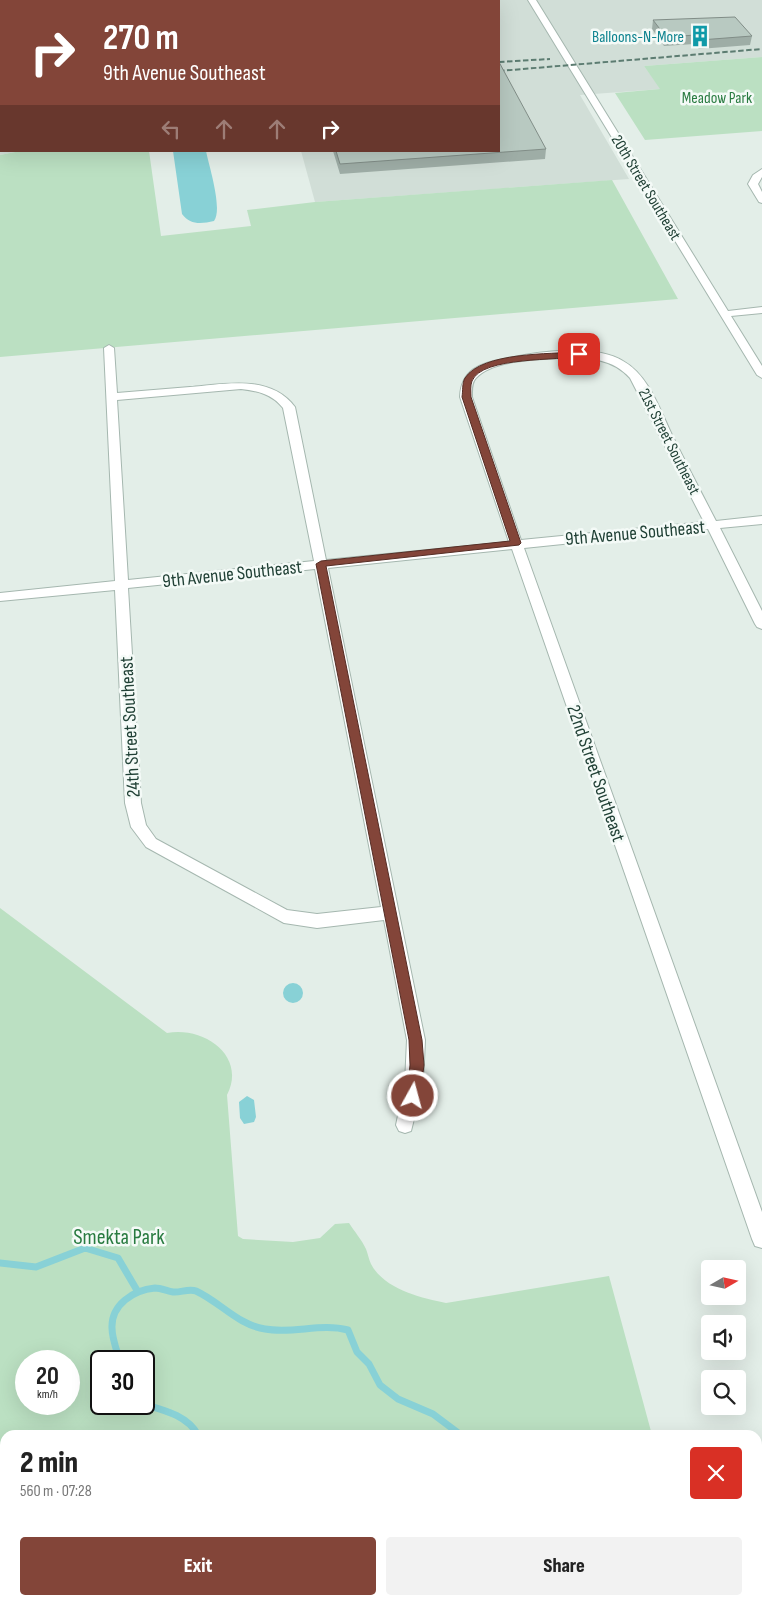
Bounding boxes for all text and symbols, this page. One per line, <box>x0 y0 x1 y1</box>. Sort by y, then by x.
text: 270 m <box>103 17 179 60</box>
icon: right <box>20 20 85 85</box>
building icon: Balloons-N-More <box>687 23 713 49</box>
place label: Balloons-N-More <box>592 28 684 47</box>
text: 9th Avenue Southeast <box>103 60 266 87</box>
park label: Meadow Park <box>682 89 752 108</box>
icon: left <box>157 115 185 143</box>
icon: ahead <box>210 115 238 143</box>
icon: ahead <box>263 115 291 143</box>
icon: right <box>316 115 344 143</box>
street label: 20th Street Southeast <box>607 132 685 244</box>
pin <box>558 333 600 375</box>
icon: arrive <box>565 340 593 368</box>
street label: 21st Street Southeast <box>634 385 704 498</box>
street label: 9th Avenue Southeast <box>564 516 706 551</box>
street label: 9th Avenue Southeast <box>161 556 303 593</box>
street label: 24th Street Southeast <box>115 656 146 798</box>
street label: 22nd Street Southeast <box>561 702 630 845</box>
position arrow <box>386 1069 438 1121</box>
park label: Smekta Park <box>73 1224 165 1251</box>
north arrow <box>701 1260 746 1305</box>
map controls <box>701 1260 746 1415</box>
button: sound <box>701 1315 746 1360</box>
speed limit sign: 30 <box>90 1350 155 1415</box>
text: 20 <box>36 1361 59 1392</box>
button: search <box>701 1370 746 1415</box>
text: km/h <box>37 1387 58 1402</box>
text: 2 min <box>20 1445 78 1481</box>
button: close <box>690 1447 742 1499</box>
text: 560 m · 07:28 <box>20 1482 92 1501</box>
button: Exit <box>20 1537 376 1595</box>
button: Share <box>386 1537 742 1595</box>

